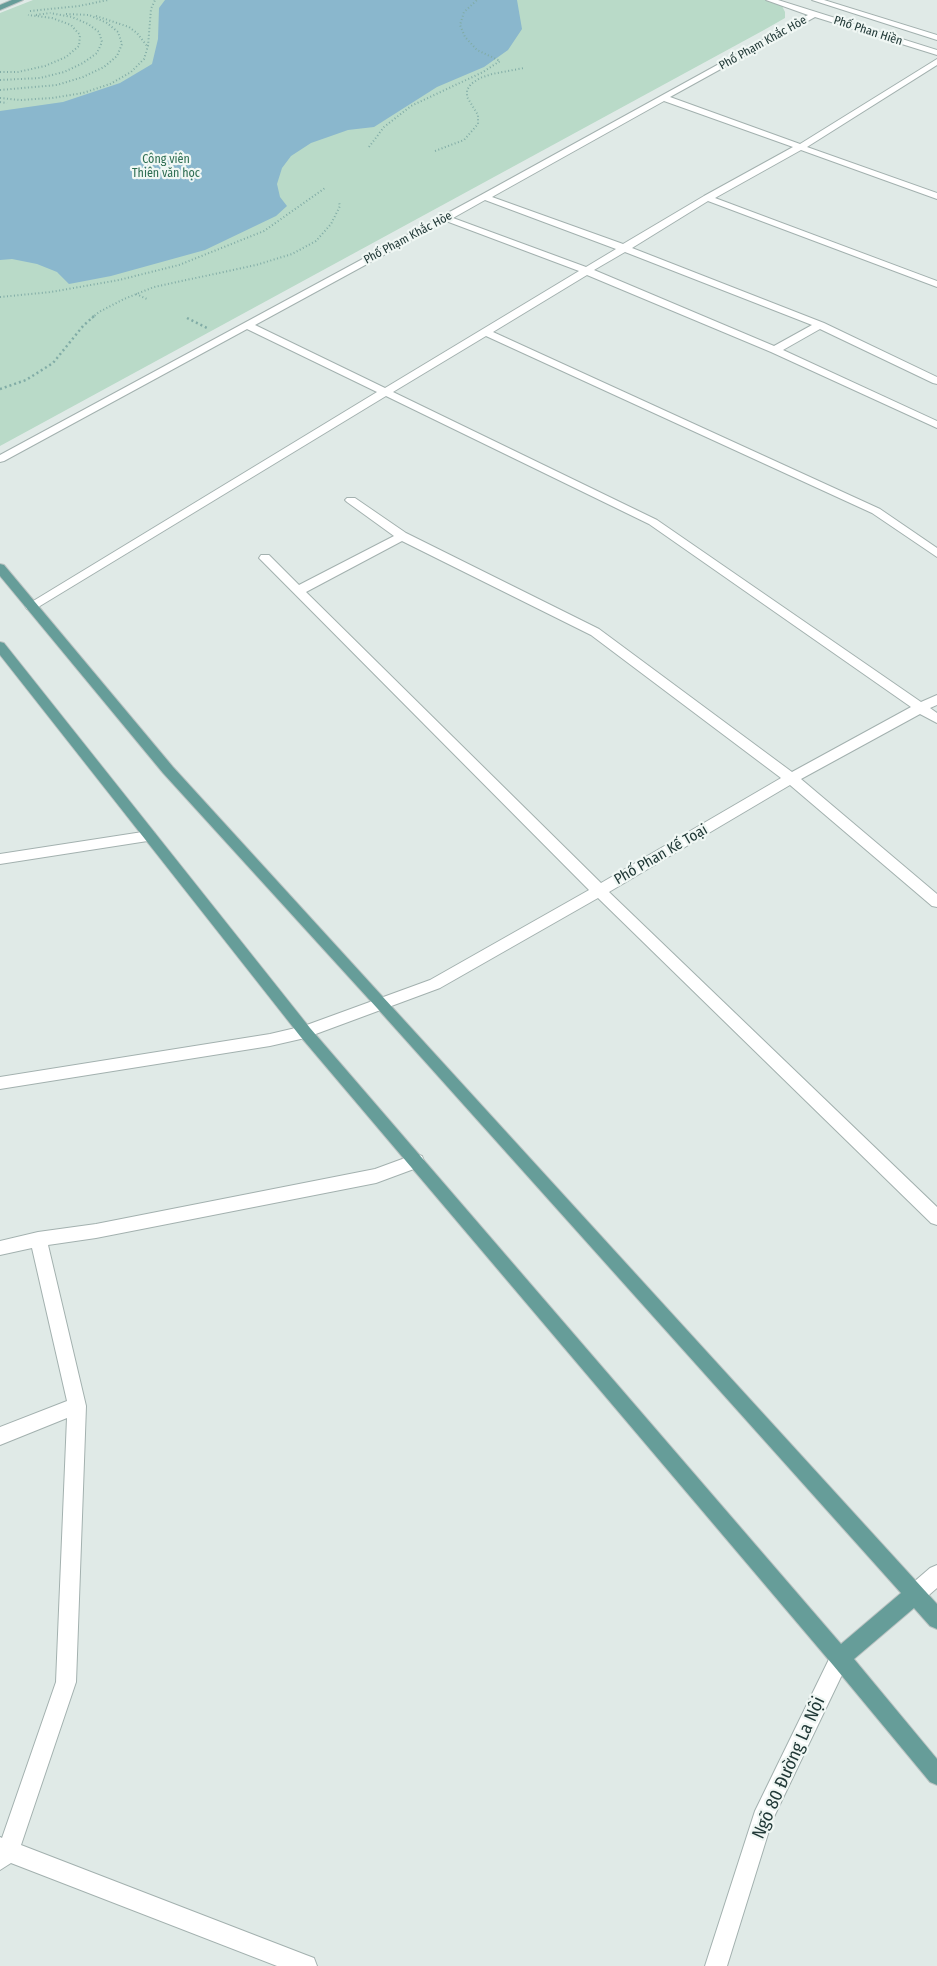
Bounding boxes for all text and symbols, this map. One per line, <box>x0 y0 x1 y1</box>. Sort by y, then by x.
street label: Phố Phạm Khắc Hòe <box>717 13 809 73</box>
street label: Phố Phan Hiền <box>832 13 904 49</box>
park label: Công viên Thiên văn học <box>132 153 200 181</box>
street label: Phố Phạm Khắc Hòe <box>361 209 455 267</box>
street label: Phố Phan Kế Toại <box>611 821 711 889</box>
street label: Ngõ 80 Đường La Nội <box>748 1694 830 1842</box>

